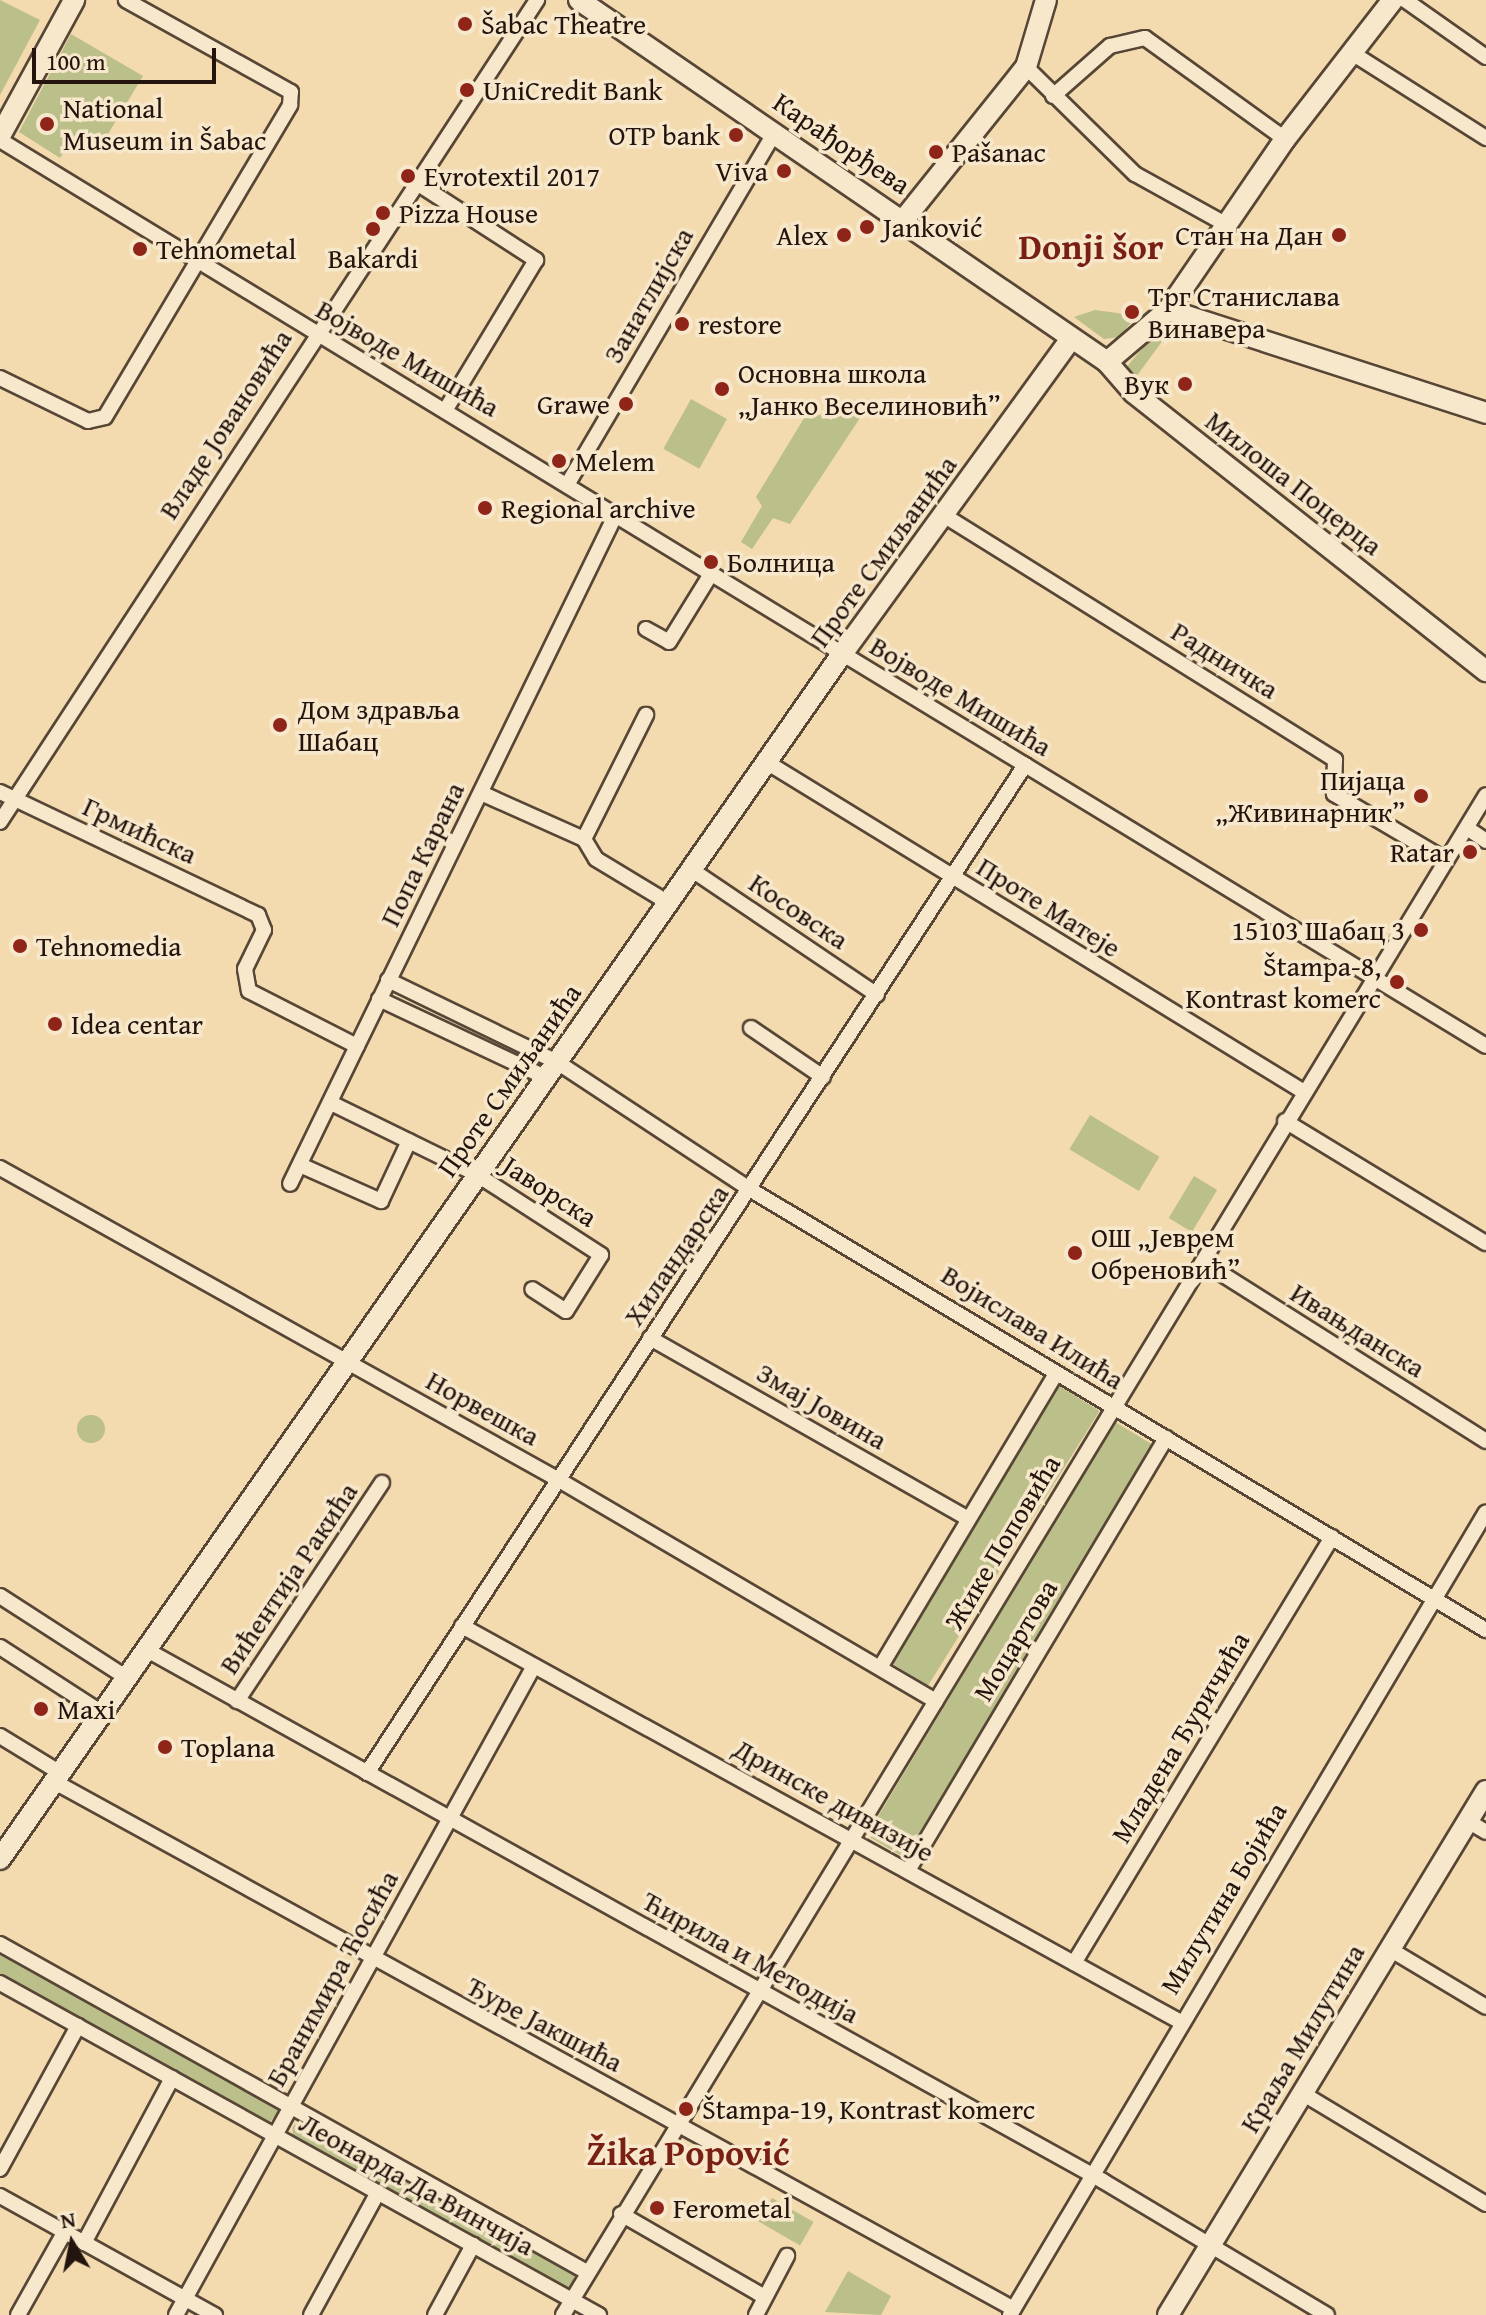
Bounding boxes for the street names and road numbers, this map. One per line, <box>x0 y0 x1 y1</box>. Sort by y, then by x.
street label: Карађорђева <box>767 85 917 201</box>
street label: Занатлијска <box>596 221 700 369</box>
street label: Војводе Мишића <box>311 292 505 424</box>
street label: Владе Јовановића <box>151 323 299 525</box>
street label: Милоша Поцерца <box>1199 404 1389 562</box>
street label: Проте Смиљанића <box>802 449 964 653</box>
street label: Радничка <box>1165 614 1285 706</box>
street label: Војводе Мишића <box>864 629 1058 763</box>
street label: Попа Карана <box>373 776 471 932</box>
street label: Грмићска <box>78 789 202 871</box>
street label: Проте Матеје <box>971 850 1127 964</box>
street label: Косовска <box>743 866 855 956</box>
street label: Проте Смиљанића <box>430 977 588 1183</box>
street label: Јаворска <box>497 1148 603 1234</box>
street label: Хиландарска <box>616 1178 736 1332</box>
street label: Војислава Илића <box>936 1257 1130 1397</box>
street label: Ивањданска <box>1285 1275 1431 1385</box>
street label: Змај Јовина <box>751 1355 893 1457</box>
street label: Норвешка <box>421 1363 545 1453</box>
street label: Жике Поповића <box>937 1449 1067 1635</box>
street label: Вићентија Ракића <box>212 1476 364 1680</box>
street label: Моцартова <box>966 1573 1064 1707</box>
street label: Младена Ђуричића <box>1104 1625 1256 1849</box>
street label: Дринске дивизије <box>728 1731 940 1869</box>
street label: Милутина Бојића <box>1153 1796 1293 2000</box>
street label: Бранимира Ћосића <box>259 1864 405 2092</box>
street label: Ћирила и Методија <box>637 1884 865 2030</box>
street label: Краља Милутина <box>1233 1938 1371 2138</box>
street label: Ђуре Јакшића <box>461 1969 629 2079</box>
street label: Леонарда Да Винчија <box>294 2105 540 2263</box>

